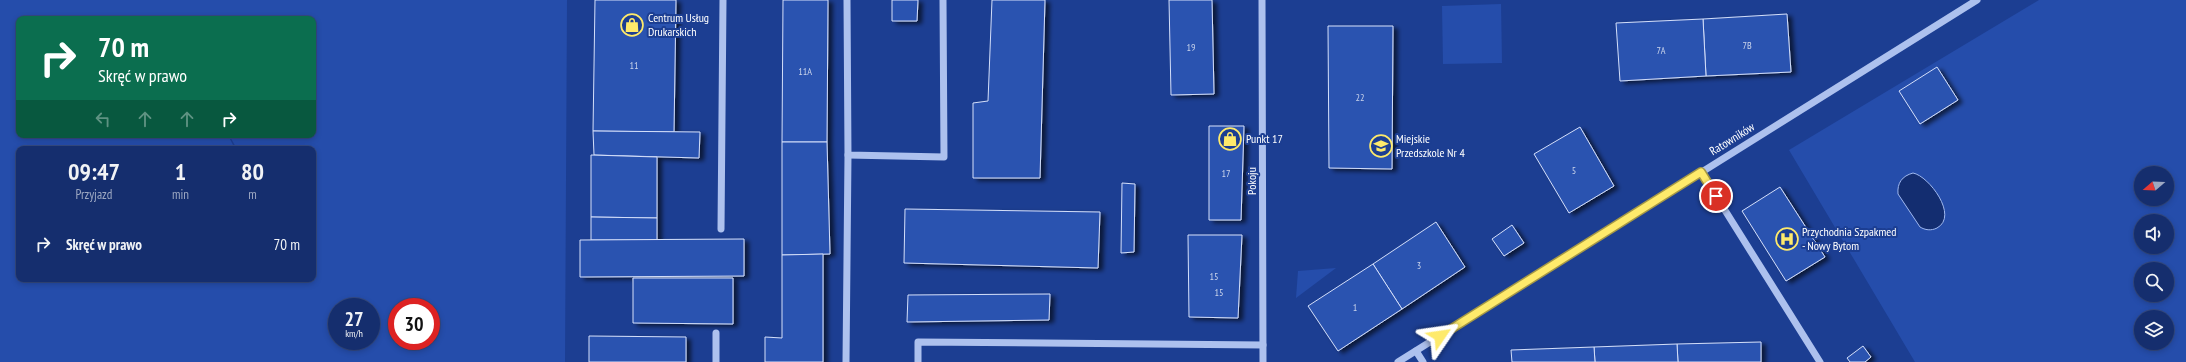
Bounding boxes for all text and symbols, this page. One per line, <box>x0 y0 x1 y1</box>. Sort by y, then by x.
place label: Centrum Usług Drukarskich <box>648 10 709 39</box>
shop icon: Centrum Usług Drukarskich <box>619 12 645 38</box>
text: 70 m <box>98 28 149 65</box>
icon: right <box>32 32 84 84</box>
house number: 7B <box>1742 39 1752 52</box>
house number: 19 <box>1187 41 1196 54</box>
house number: 7A <box>1656 44 1666 57</box>
house number: 11 <box>630 59 639 72</box>
text: Skręć w prawo <box>98 64 187 87</box>
house number: 11A <box>798 65 812 78</box>
house number: 22 <box>1356 91 1365 104</box>
icon: left <box>92 108 114 130</box>
icon: ahead <box>134 108 156 130</box>
icon: ahead <box>176 108 198 130</box>
icon: right <box>218 108 240 130</box>
street label: Ratowników <box>1706 118 1758 158</box>
shop icon: Punkt 17 <box>1217 126 1243 152</box>
place label: Punkt 17 <box>1246 131 1283 146</box>
place label: Miejskie Przedszkole Nr 4 <box>1396 131 1465 160</box>
school or university icon: Miejskie Przedszkole Nr 4 <box>1368 133 1394 159</box>
text: 09:47 <box>68 156 120 187</box>
text: 1 <box>175 156 186 187</box>
text: 80 <box>241 156 264 187</box>
house number: 5 <box>1572 164 1576 177</box>
north arrow <box>2134 166 2174 206</box>
map controls <box>2134 166 2174 350</box>
house number: 17 <box>1222 167 1231 180</box>
street label: Pokoju <box>1244 167 1259 195</box>
pin <box>1699 179 1733 213</box>
icon: arrive <box>1705 185 1727 207</box>
text: Przyjazd <box>76 186 112 203</box>
text: min <box>172 186 189 203</box>
text: m <box>248 186 257 203</box>
button: sound <box>2134 214 2174 254</box>
place label: Przychodnia Szpakmed - Nowy Bytom <box>1802 224 1896 253</box>
hospital icon: Przychodnia Szpakmed - Nowy Bytom <box>1774 226 1800 252</box>
icon: right <box>32 233 54 255</box>
text: Skręć w prawo <box>66 235 142 254</box>
text: 70 m <box>274 235 300 254</box>
house number: 3 <box>1417 259 1421 272</box>
button: search <box>2134 262 2174 302</box>
house number: 15 <box>1210 270 1219 283</box>
house number: 15 <box>1215 286 1224 299</box>
speed limit sign: 30 <box>388 298 440 350</box>
house number: 1 <box>1353 301 1357 314</box>
text: 27 <box>344 306 364 332</box>
button: layers <box>2134 310 2174 350</box>
position arrow <box>1419 315 1461 357</box>
text: km/h <box>345 327 363 340</box>

